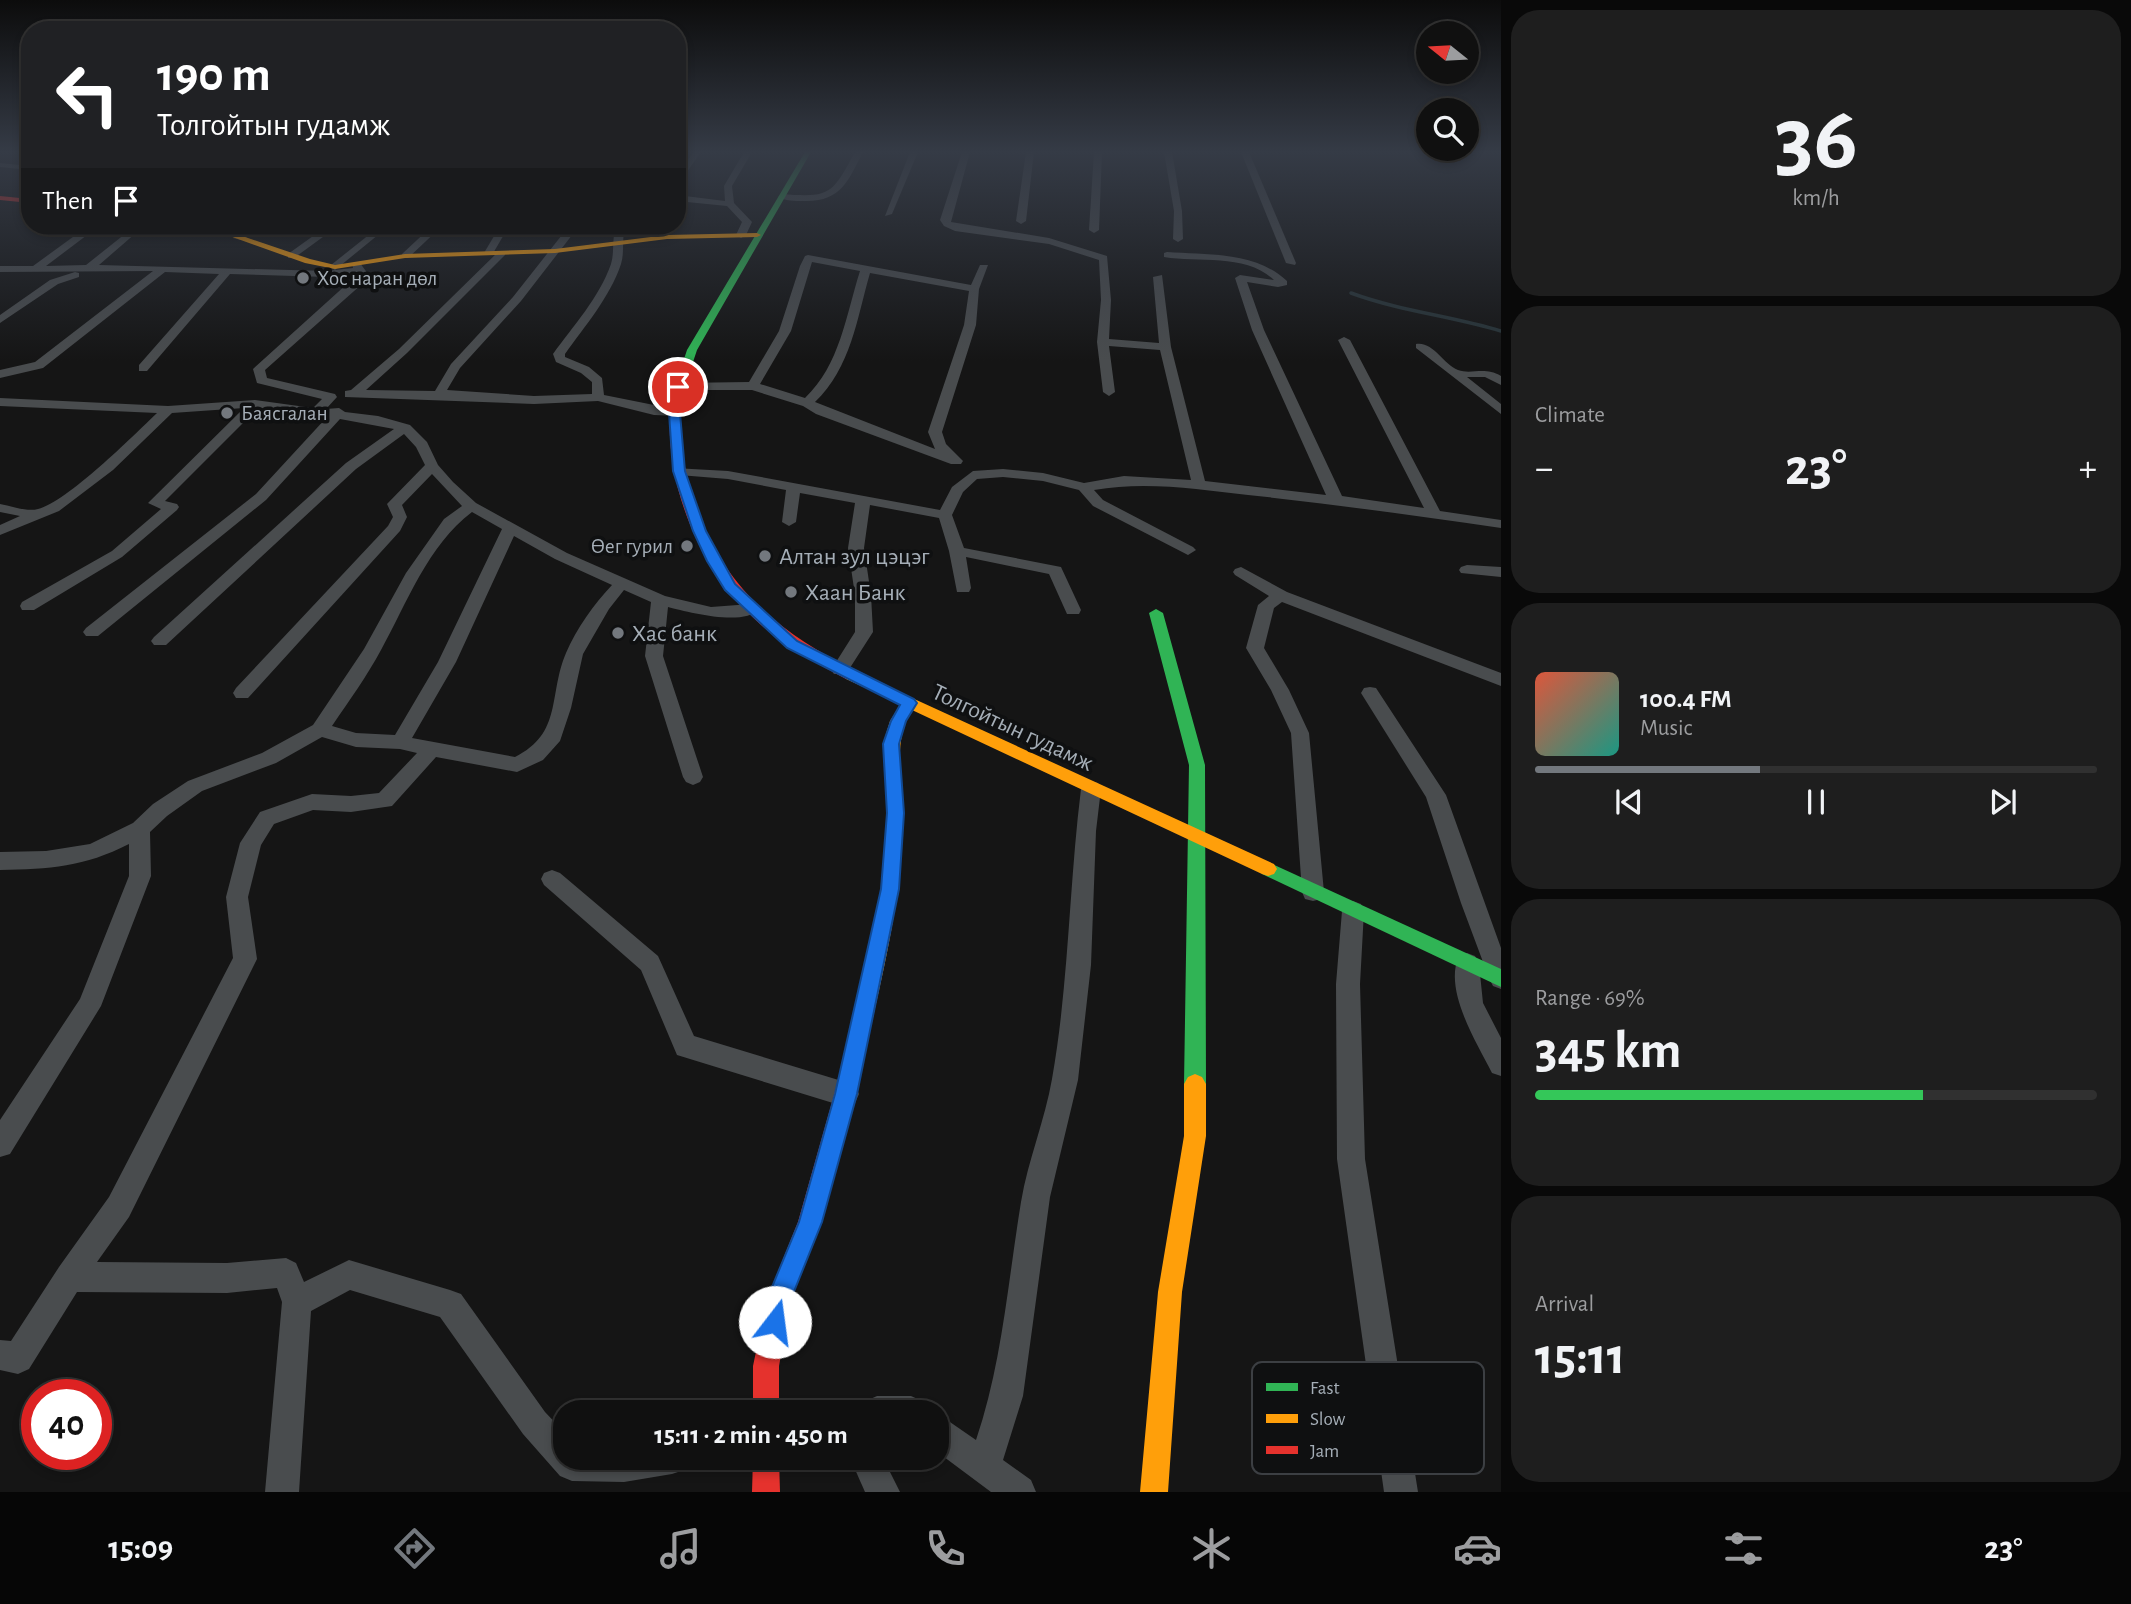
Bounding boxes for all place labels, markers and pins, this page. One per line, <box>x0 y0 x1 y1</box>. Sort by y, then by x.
place label: Хос наран дөл <box>317 268 437 289</box>
marker: Хос наран дөл <box>295 270 311 286</box>
pin <box>648 357 708 417</box>
place label: Баясгалан <box>241 403 328 424</box>
marker: Баясгалан <box>219 405 235 421</box>
place label: Өег гурил <box>591 536 673 557</box>
marker: Өег гурил <box>679 538 695 554</box>
place label: Алтан зул цэцэг <box>779 545 930 569</box>
marker: Алтан зул цэцэг <box>757 548 773 564</box>
place label: Хаан Банк <box>805 581 906 605</box>
marker: Хаан Банк <box>783 584 799 600</box>
place label: Хас банк <box>632 622 717 646</box>
marker: Хас банк <box>610 625 626 641</box>

